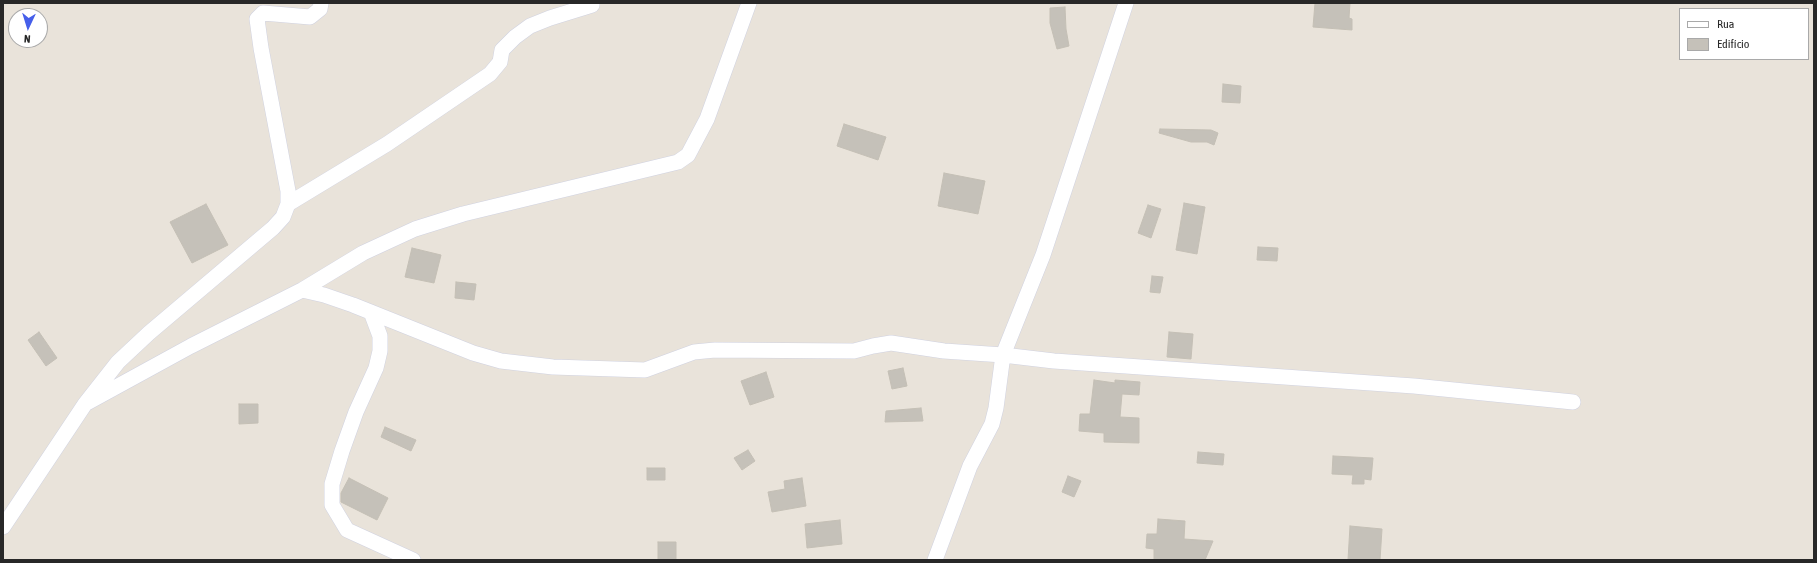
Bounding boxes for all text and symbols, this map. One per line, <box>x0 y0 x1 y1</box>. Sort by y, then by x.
north arrow <box>8 8 48 48</box>
legend <box>1679 8 1809 60</box>
text: Rua <box>1717 17 1734 31</box>
text: N <box>24 33 31 45</box>
text: Edifício <box>1717 37 1749 51</box>

